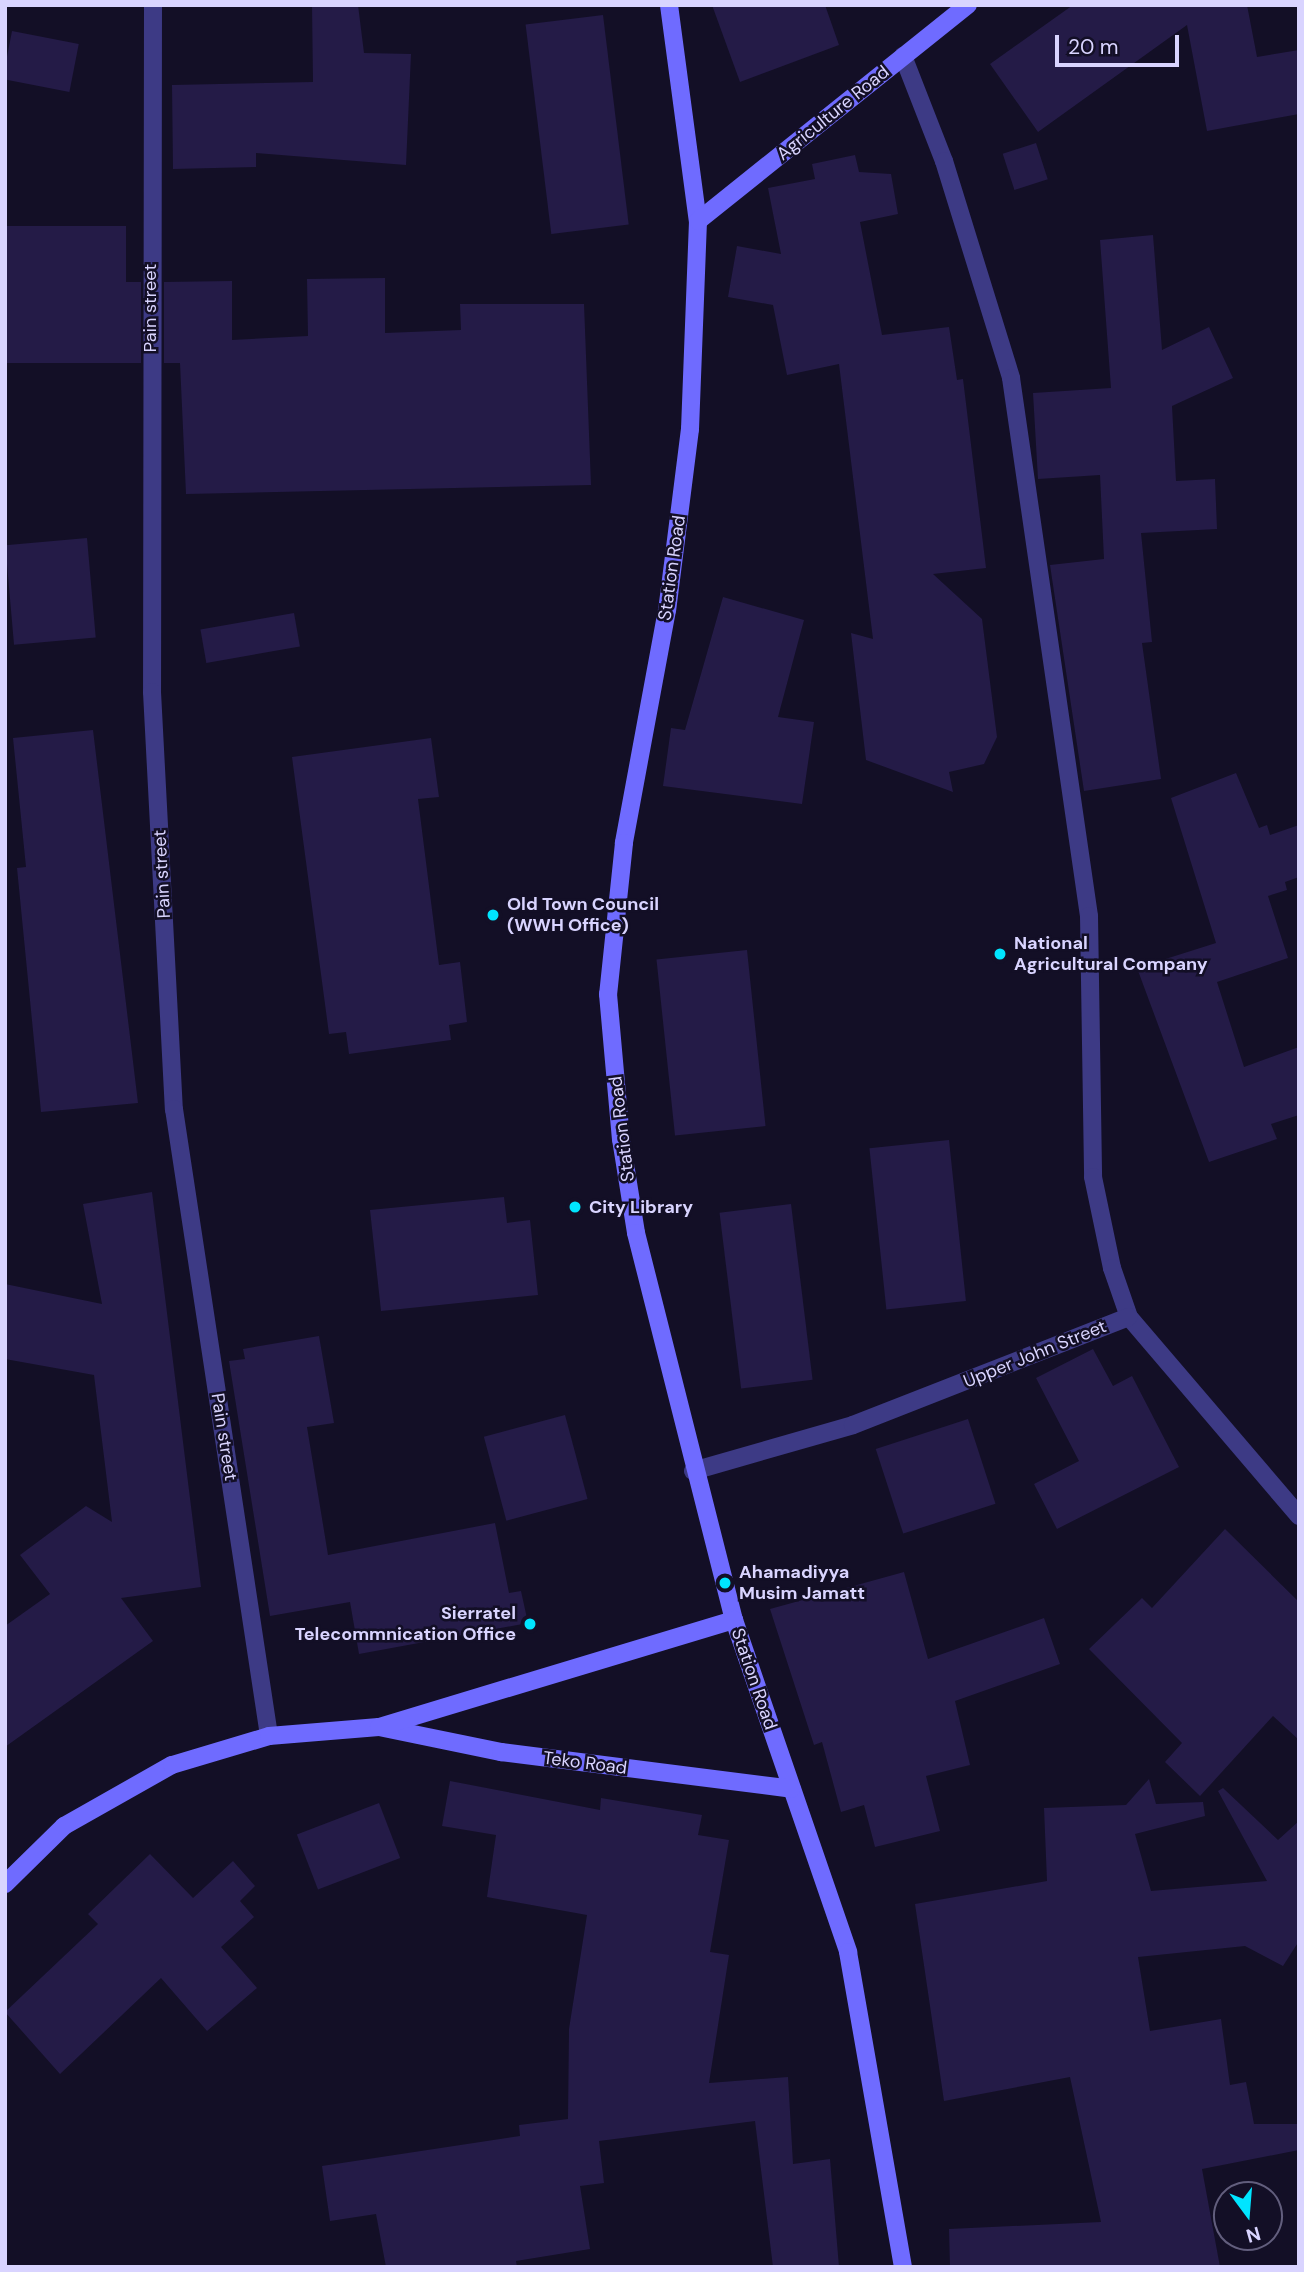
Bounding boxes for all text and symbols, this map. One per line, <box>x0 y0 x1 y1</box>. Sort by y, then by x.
scale bar <box>1059 21 1183 65</box>
text: 20 m <box>1068 33 1119 61</box>
street label: Agriculture Road <box>773 61 893 165</box>
street label: Pain street <box>139 264 161 352</box>
street label: Station Road <box>654 514 690 622</box>
street label: Pain street <box>149 829 175 919</box>
place label: Old Town Council (WWH Office) <box>507 894 659 936</box>
marker: Old Town Council (WWH Office) <box>485 907 501 923</box>
place label: National Agricultural Company <box>1014 933 1208 976</box>
marker: National Agricultural Company <box>992 946 1008 962</box>
street label: Station Road <box>605 1075 639 1183</box>
place label: City Library <box>589 1196 693 1218</box>
marker: City Library <box>567 1199 583 1215</box>
street label: Upper John Street <box>960 1315 1110 1393</box>
street label: Pain street <box>206 1392 242 1482</box>
place label: Ahamadiyya Musim Jamatt <box>739 1562 865 1604</box>
marker: Ahamadiyya Musim Jamatt <box>717 1575 733 1591</box>
place label: Sierratel Telecommnication Office <box>295 1603 516 1646</box>
marker: Sierratel Telecommnication Office <box>522 1616 538 1632</box>
street label: Station Road <box>727 1625 781 1733</box>
street label: Teko Road <box>542 1747 628 1779</box>
north arrow <box>1213 2181 1283 2251</box>
text: N <box>1243 2221 1263 2249</box>

